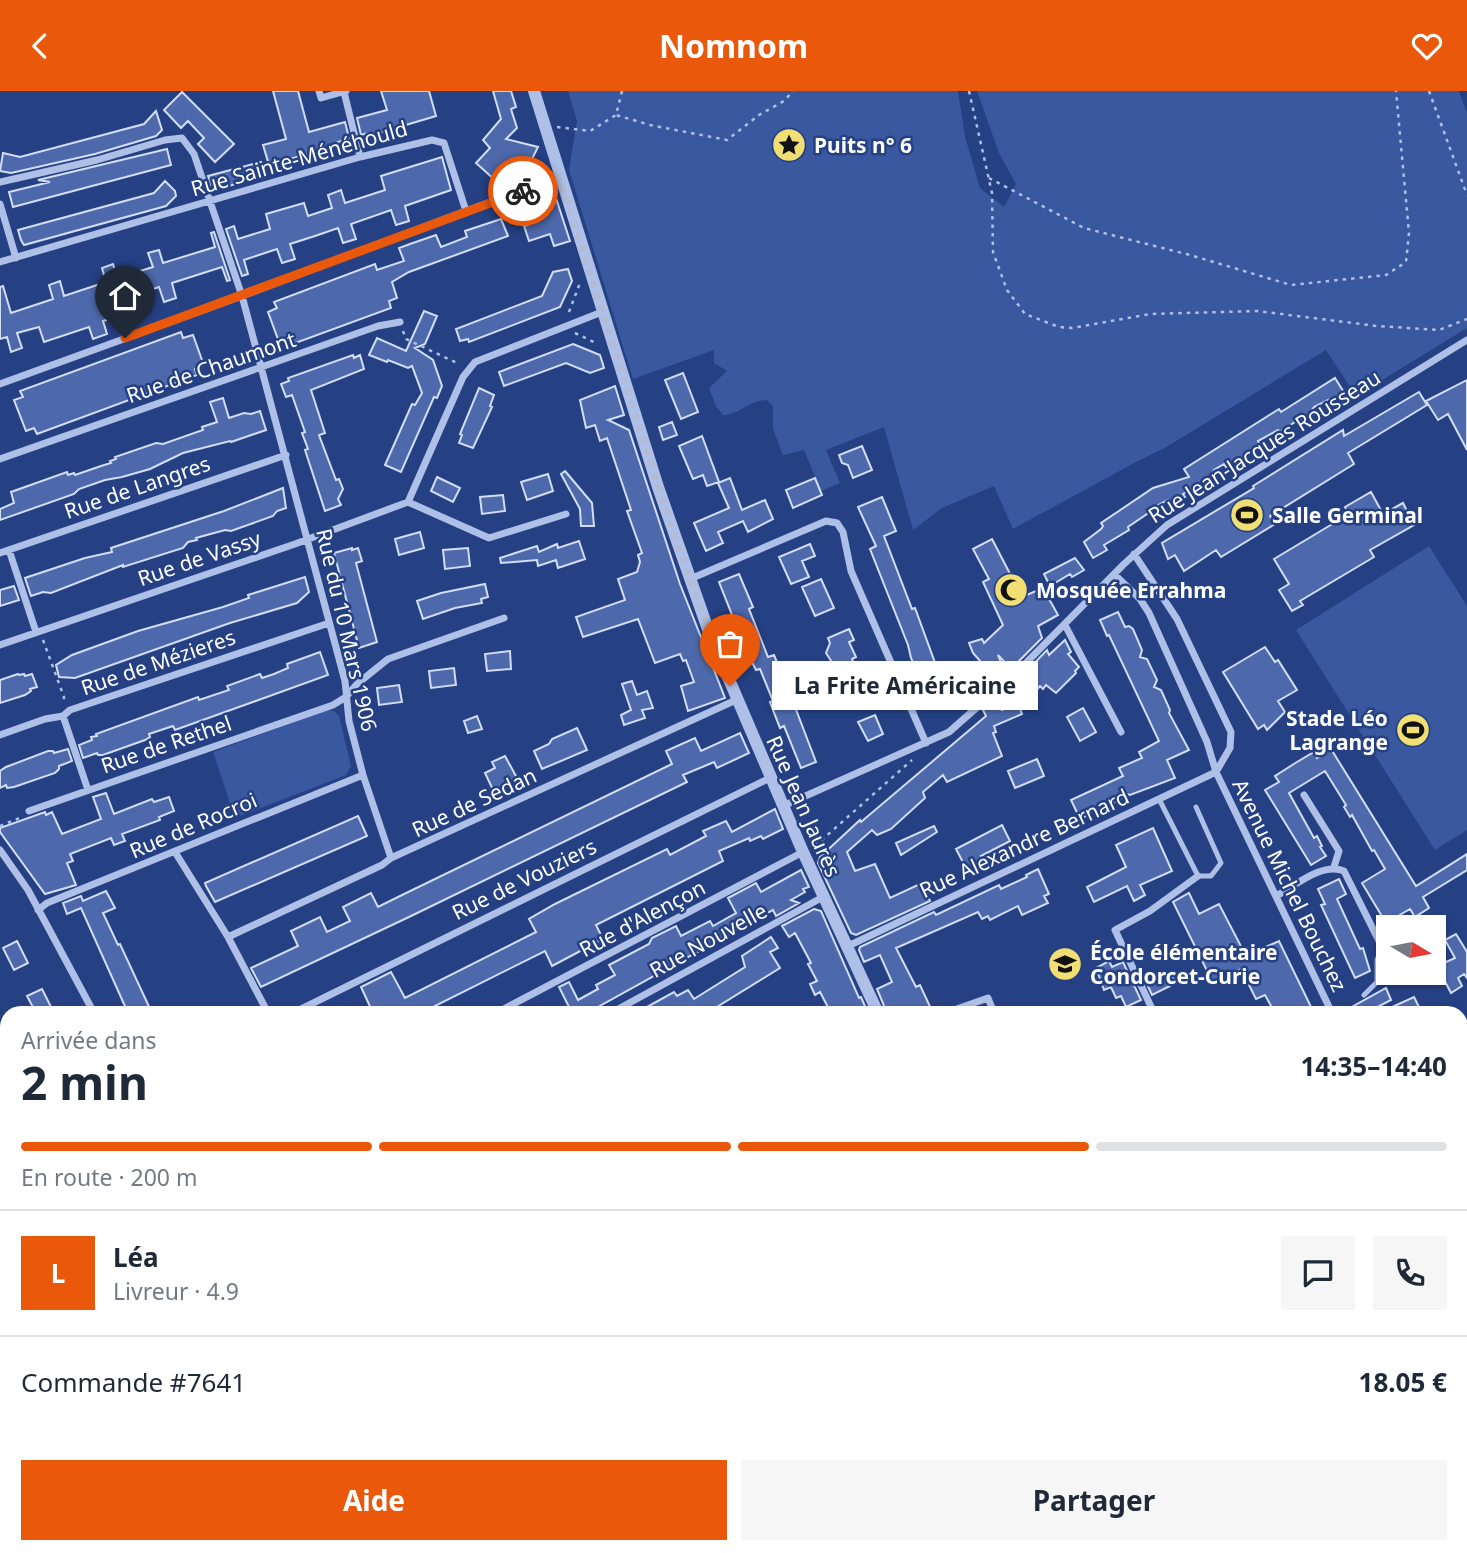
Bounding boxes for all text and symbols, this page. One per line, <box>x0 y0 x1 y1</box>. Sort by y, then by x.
text: Nomnom <box>659 24 808 67</box>
icon: back <box>21 27 59 65</box>
icon: heart <box>1408 27 1446 65</box>
street label: Rue Sainte-Ménéhould <box>188 114 410 202</box>
place icon: Puits n° 6 <box>770 126 808 164</box>
place label: Puits n° 6 <box>814 131 912 159</box>
courier <box>488 156 558 226</box>
icon: bike <box>504 172 542 210</box>
pin <box>95 266 155 338</box>
icon: home <box>106 277 144 315</box>
street label: Rue de Chaumont <box>123 325 300 409</box>
street label: Rue Jean-Jacques Rousseau <box>1143 363 1385 529</box>
street label: Rue de Langres <box>60 449 214 525</box>
sports icon: Salle Germinal <box>1228 496 1266 534</box>
place label: Salle Germinal <box>1272 501 1423 529</box>
street label: Rue de Vassy <box>134 524 265 592</box>
street label: Rue du 10 Mars 1906 <box>310 526 384 734</box>
mosque icon: Mosquée Errahma <box>992 571 1030 609</box>
place label: Mosquée Errahma <box>1036 576 1226 604</box>
pin <box>700 614 760 686</box>
street label: Rue de Mézieres <box>77 622 239 702</box>
icon: bag <box>711 625 749 663</box>
callout: La Frite Américaine <box>772 661 1038 711</box>
text: La Frite Américaine <box>794 669 1016 701</box>
place label: Stade Léo Lagrange <box>1286 704 1388 756</box>
street label: Rue de Rethel <box>97 709 235 779</box>
sports icon: Stade Léo Lagrange <box>1394 711 1432 749</box>
street label: Rue Jean Jaurès <box>760 731 848 881</box>
street label: Rue de Sedan <box>407 761 541 843</box>
street label: Avenue Michel Bouchez <box>1226 774 1354 996</box>
street label: Rue Alexandre Bernard <box>915 782 1133 904</box>
street label: Rue de Rocroi <box>125 786 261 864</box>
street label: Rue de Vouziers <box>447 832 601 926</box>
street label: Rue d'Alençon <box>574 873 710 963</box>
street label: Rue Nouvelle <box>644 896 772 984</box>
north arrow <box>1376 915 1446 985</box>
map controls <box>1376 915 1446 985</box>
place label: École élémentaire Condorcet-Curie <box>1090 938 1277 990</box>
school or university icon: École élémentaire Condorcet-Curie <box>1046 945 1084 983</box>
text: Arrivée dans <box>21 1024 157 1056</box>
text: 14:35–14:40 <box>1300 1048 1447 1084</box>
text: 2 min <box>21 1051 148 1113</box>
text: En route · 200 m <box>21 1161 198 1193</box>
button: chat <box>1281 1236 1355 1310</box>
button: phone <box>1373 1236 1447 1310</box>
text: Léa <box>113 1239 159 1275</box>
text: L <box>51 1255 65 1291</box>
text: Livreur · 4.9 <box>113 1275 239 1307</box>
text: Commande #7641 <box>21 1364 246 1400</box>
text: 18.05 € <box>1359 1364 1447 1400</box>
button: Aide <box>21 1460 727 1540</box>
button: Partager <box>741 1460 1447 1540</box>

